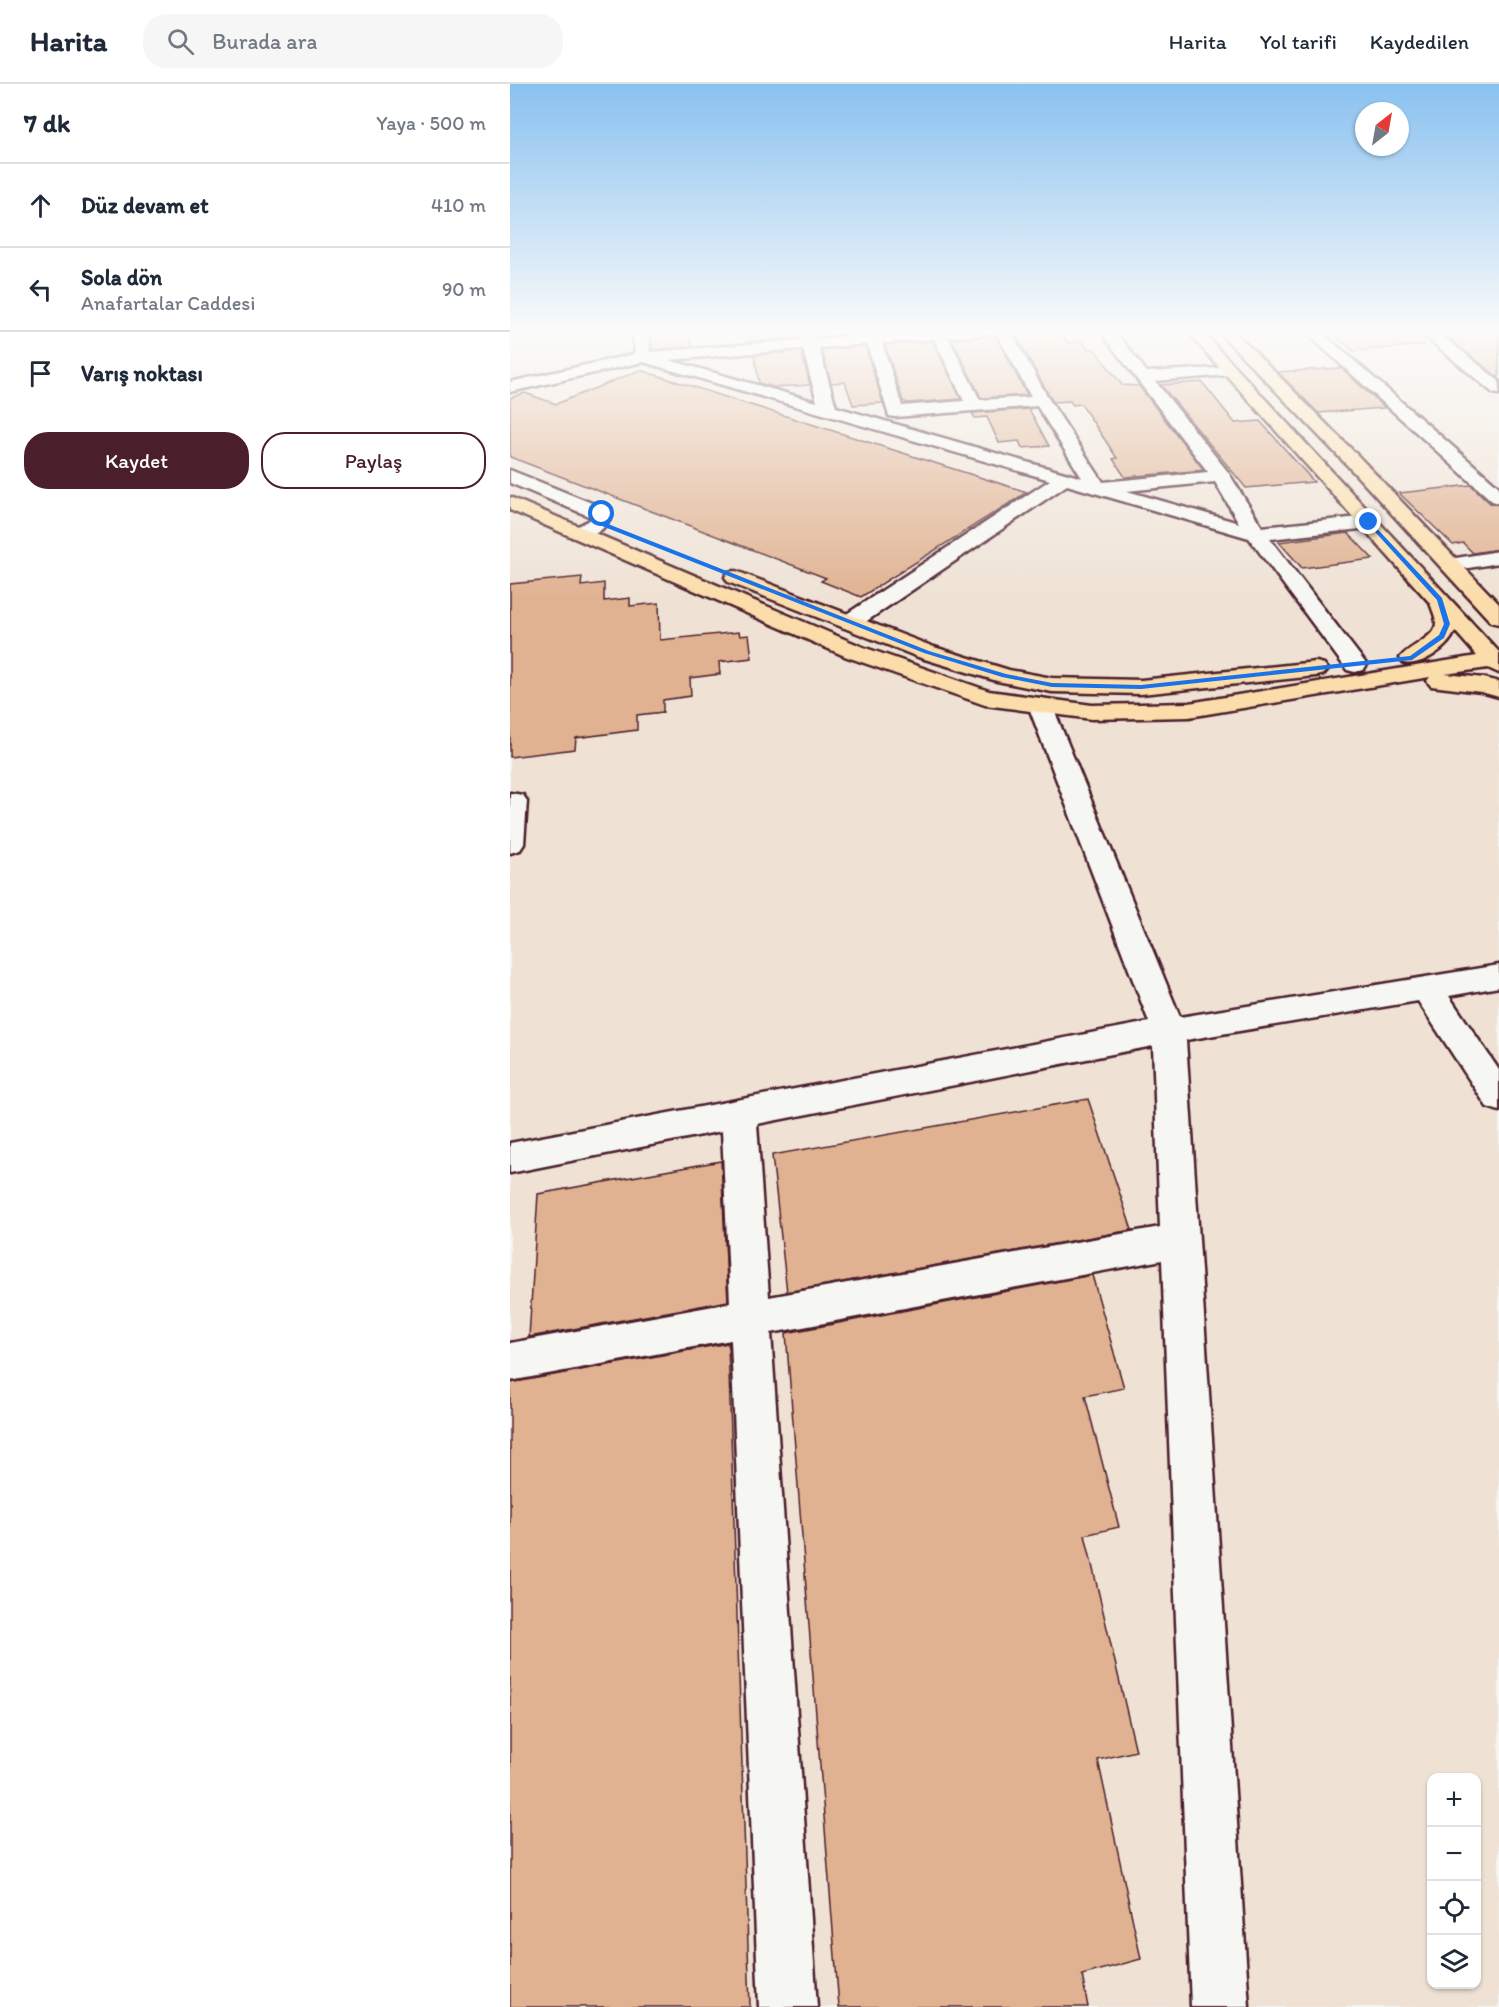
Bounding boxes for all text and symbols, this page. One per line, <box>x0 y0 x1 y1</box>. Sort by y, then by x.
search box <box>143 14 563 68</box>
text: Harita <box>30 24 107 58</box>
icon: search <box>164 25 197 58</box>
text: Burada ara <box>212 28 317 55</box>
text: Harita <box>1169 29 1227 54</box>
text: Yol tarifi <box>1260 29 1337 54</box>
text: Kaydedilen <box>1370 29 1469 54</box>
north arrow <box>1355 102 1409 156</box>
text: 7 dk <box>24 107 70 139</box>
text: Yaya · 500 m <box>376 111 486 135</box>
icon: ahead <box>24 189 57 222</box>
text: Düz devam et <box>81 192 208 219</box>
text: 410 m <box>431 193 486 217</box>
text: Sola dön <box>81 264 162 291</box>
icon: left <box>24 273 57 306</box>
text: 90 m <box>442 277 486 301</box>
text: Anafartalar Caddesi <box>81 291 255 315</box>
icon: arrive <box>24 357 57 390</box>
text: Varış noktası <box>81 360 203 387</box>
button: Kaydet <box>24 432 249 489</box>
button: Paylaş <box>261 432 486 489</box>
route start <box>588 500 614 526</box>
route end <box>1355 508 1381 534</box>
map controls <box>1427 1773 1481 1989</box>
button: + <box>1427 1773 1481 1827</box>
button: − <box>1427 1827 1481 1881</box>
button: locate <box>1427 1881 1481 1935</box>
button: layers <box>1427 1935 1481 1989</box>

